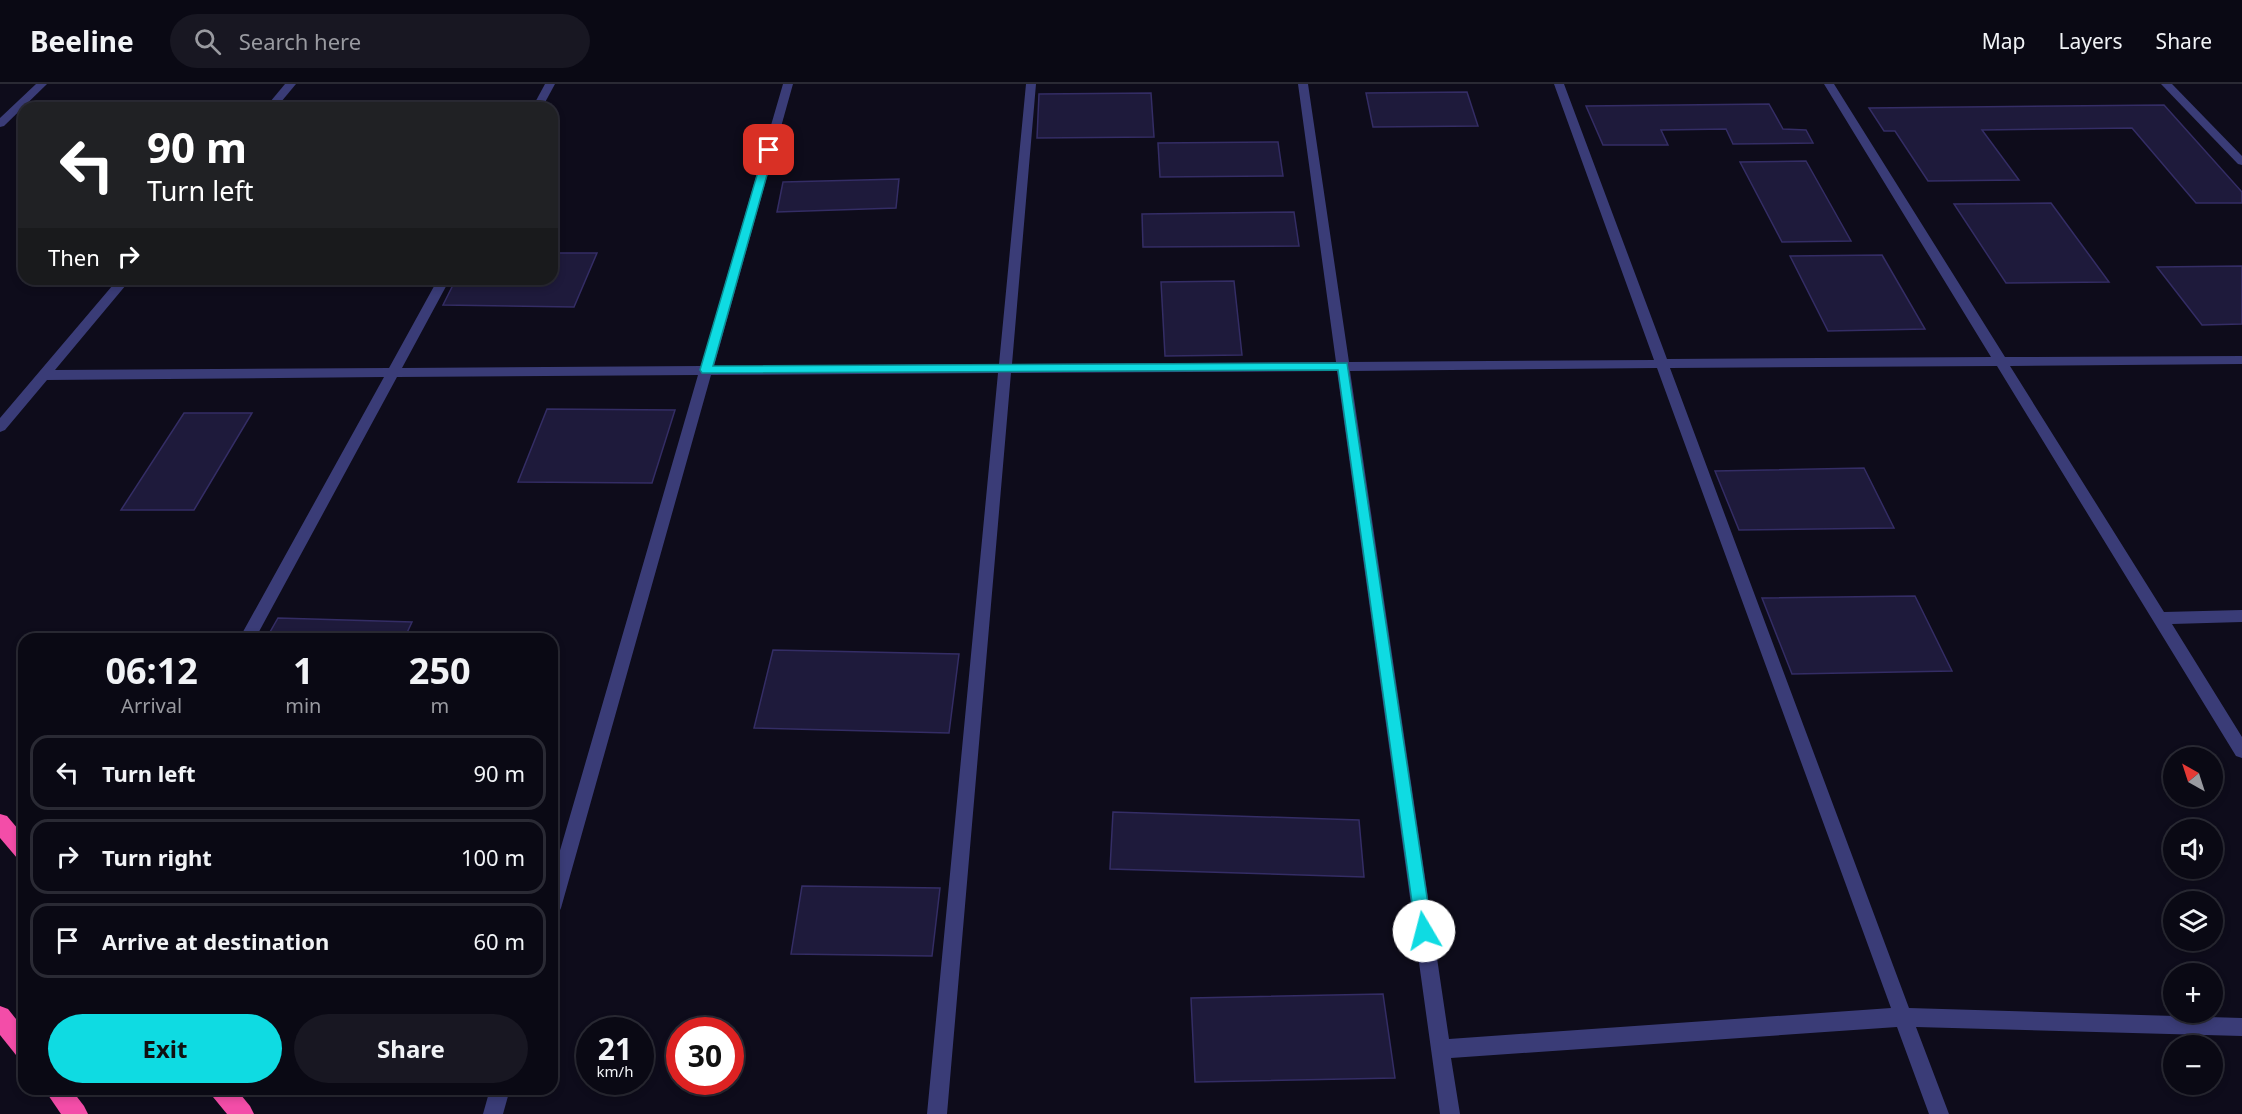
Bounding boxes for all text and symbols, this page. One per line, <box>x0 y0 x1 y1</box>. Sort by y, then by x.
search box <box>170 14 590 68</box>
text: Beeline <box>30 22 134 60</box>
icon: search <box>191 25 224 58</box>
text: Search here <box>239 26 361 56</box>
text: Map <box>1982 27 2026 55</box>
text: Layers <box>2059 27 2123 55</box>
text: Share <box>2156 27 2212 55</box>
text: 90 m <box>147 118 247 175</box>
pin <box>743 124 794 175</box>
icon: left <box>48 126 126 204</box>
icon: arrive <box>752 133 785 166</box>
text: Turn left <box>147 172 253 209</box>
icon: right <box>112 240 145 273</box>
text: Then <box>48 242 100 272</box>
text: 06:12 <box>105 646 198 695</box>
text: 1 <box>293 646 314 695</box>
text: 250 <box>409 646 471 695</box>
text: Arrival <box>121 692 182 719</box>
text: min <box>285 692 321 719</box>
text: m <box>430 692 449 719</box>
north arrow <box>2163 747 2223 807</box>
map controls <box>2163 747 2223 1095</box>
icon: left <box>51 756 84 789</box>
text: Turn left <box>102 758 196 788</box>
text: 90 m <box>474 758 525 788</box>
button: sound <box>2163 819 2223 879</box>
icon: right <box>51 840 84 873</box>
text: Turn right <box>102 842 212 872</box>
text: 100 m <box>461 842 525 872</box>
button: layers <box>2163 891 2223 951</box>
position arrow <box>1392 899 1456 963</box>
icon: arrive <box>51 924 84 957</box>
text: Arrive at destination <box>102 926 329 956</box>
text: 60 m <box>474 926 525 956</box>
button: + <box>2163 963 2223 1023</box>
button: Exit <box>48 1014 282 1083</box>
button: Share <box>294 1014 528 1083</box>
speed limit sign: 30 <box>666 1017 744 1095</box>
text: 21 <box>598 1028 632 1069</box>
button: − <box>2163 1035 2223 1095</box>
text: km/h <box>597 1061 633 1081</box>

